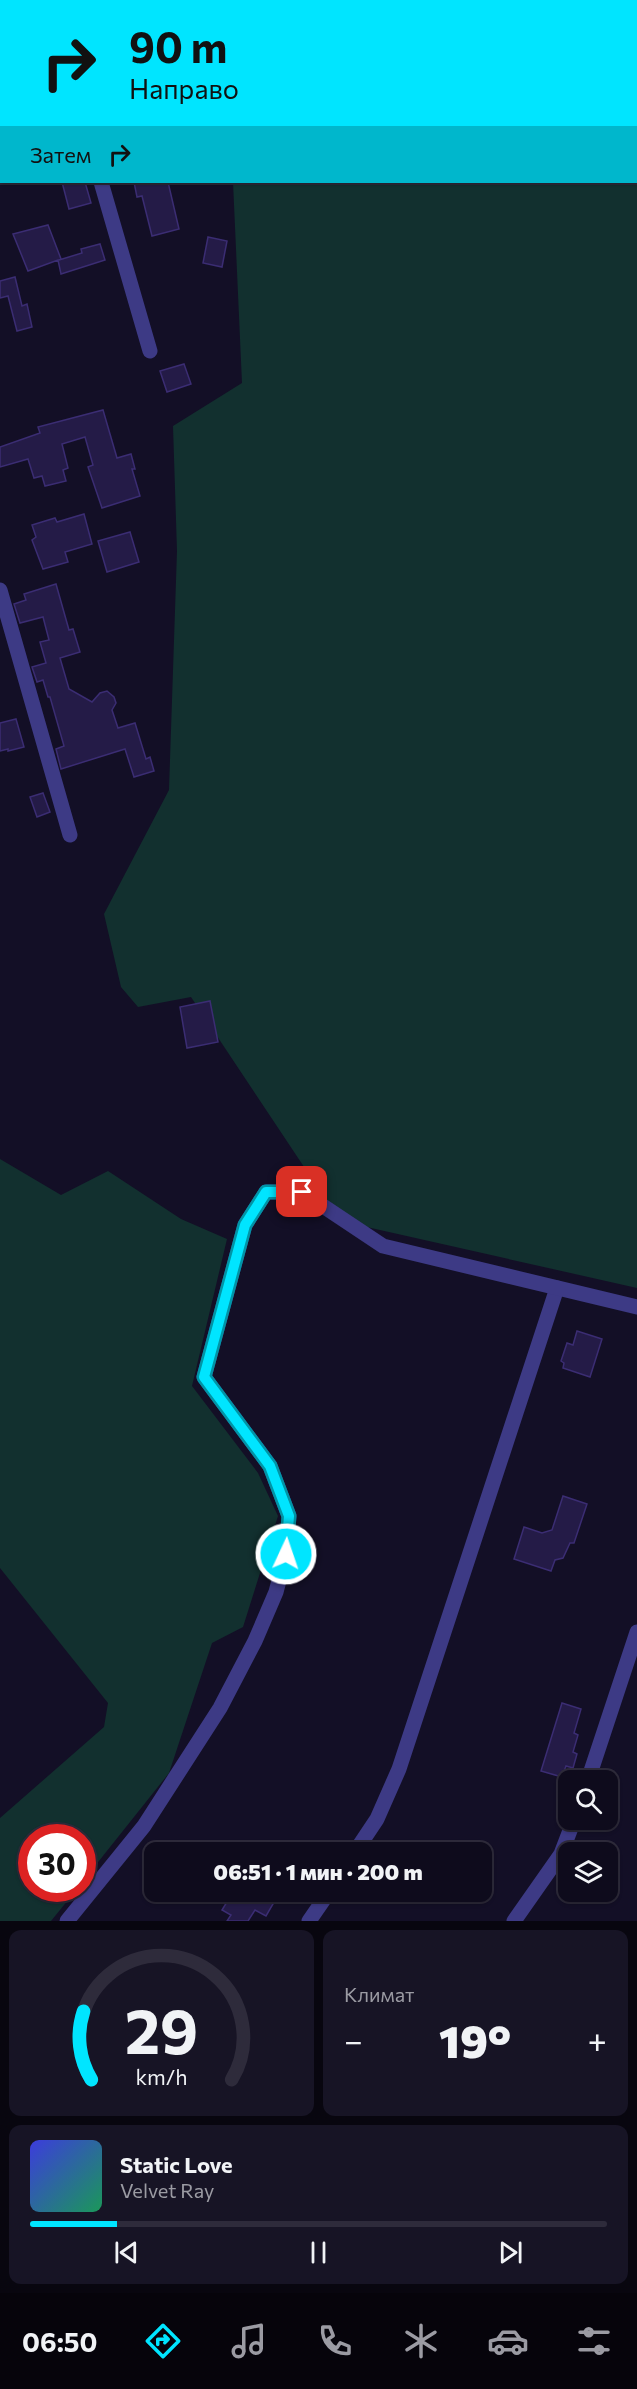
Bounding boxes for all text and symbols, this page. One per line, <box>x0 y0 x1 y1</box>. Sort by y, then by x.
text: 90 m <box>129 20 228 72</box>
icon: right <box>30 24 108 102</box>
text: Направо <box>129 72 239 105</box>
icon: right <box>103 138 136 171</box>
text: Затем <box>30 141 91 168</box>
pin <box>276 1166 327 1217</box>
icon: arrive <box>285 1175 318 1208</box>
position arrow <box>254 1522 318 1586</box>
map controls <box>558 1770 618 1902</box>
button: search <box>558 1770 618 1830</box>
speed limit sign: 30 <box>18 1824 96 1902</box>
button: layers <box>558 1842 618 1902</box>
text: 06:51 · 1 мин · 200 m <box>213 1858 423 1885</box>
text: Климат <box>344 1982 414 2006</box>
text: 29 <box>125 1991 198 2067</box>
text: 19° <box>439 2012 511 2067</box>
text: − <box>344 2019 363 2060</box>
text: + <box>588 2019 607 2060</box>
text: km/h <box>135 2063 188 2089</box>
text: Static Love <box>120 2151 233 2178</box>
text: Velvet Ray <box>120 2178 214 2202</box>
icon: previous <box>110 2236 143 2269</box>
icon: pause <box>302 2236 335 2269</box>
icon: next <box>494 2236 527 2269</box>
icon: directions <box>142 2320 184 2362</box>
icon: music <box>228 2320 270 2362</box>
icon: phone <box>314 2320 356 2362</box>
icon: climate <box>400 2320 442 2362</box>
icon: car <box>487 2320 529 2362</box>
icon: filters <box>573 2320 615 2362</box>
text: 06:50 <box>22 2325 98 2358</box>

